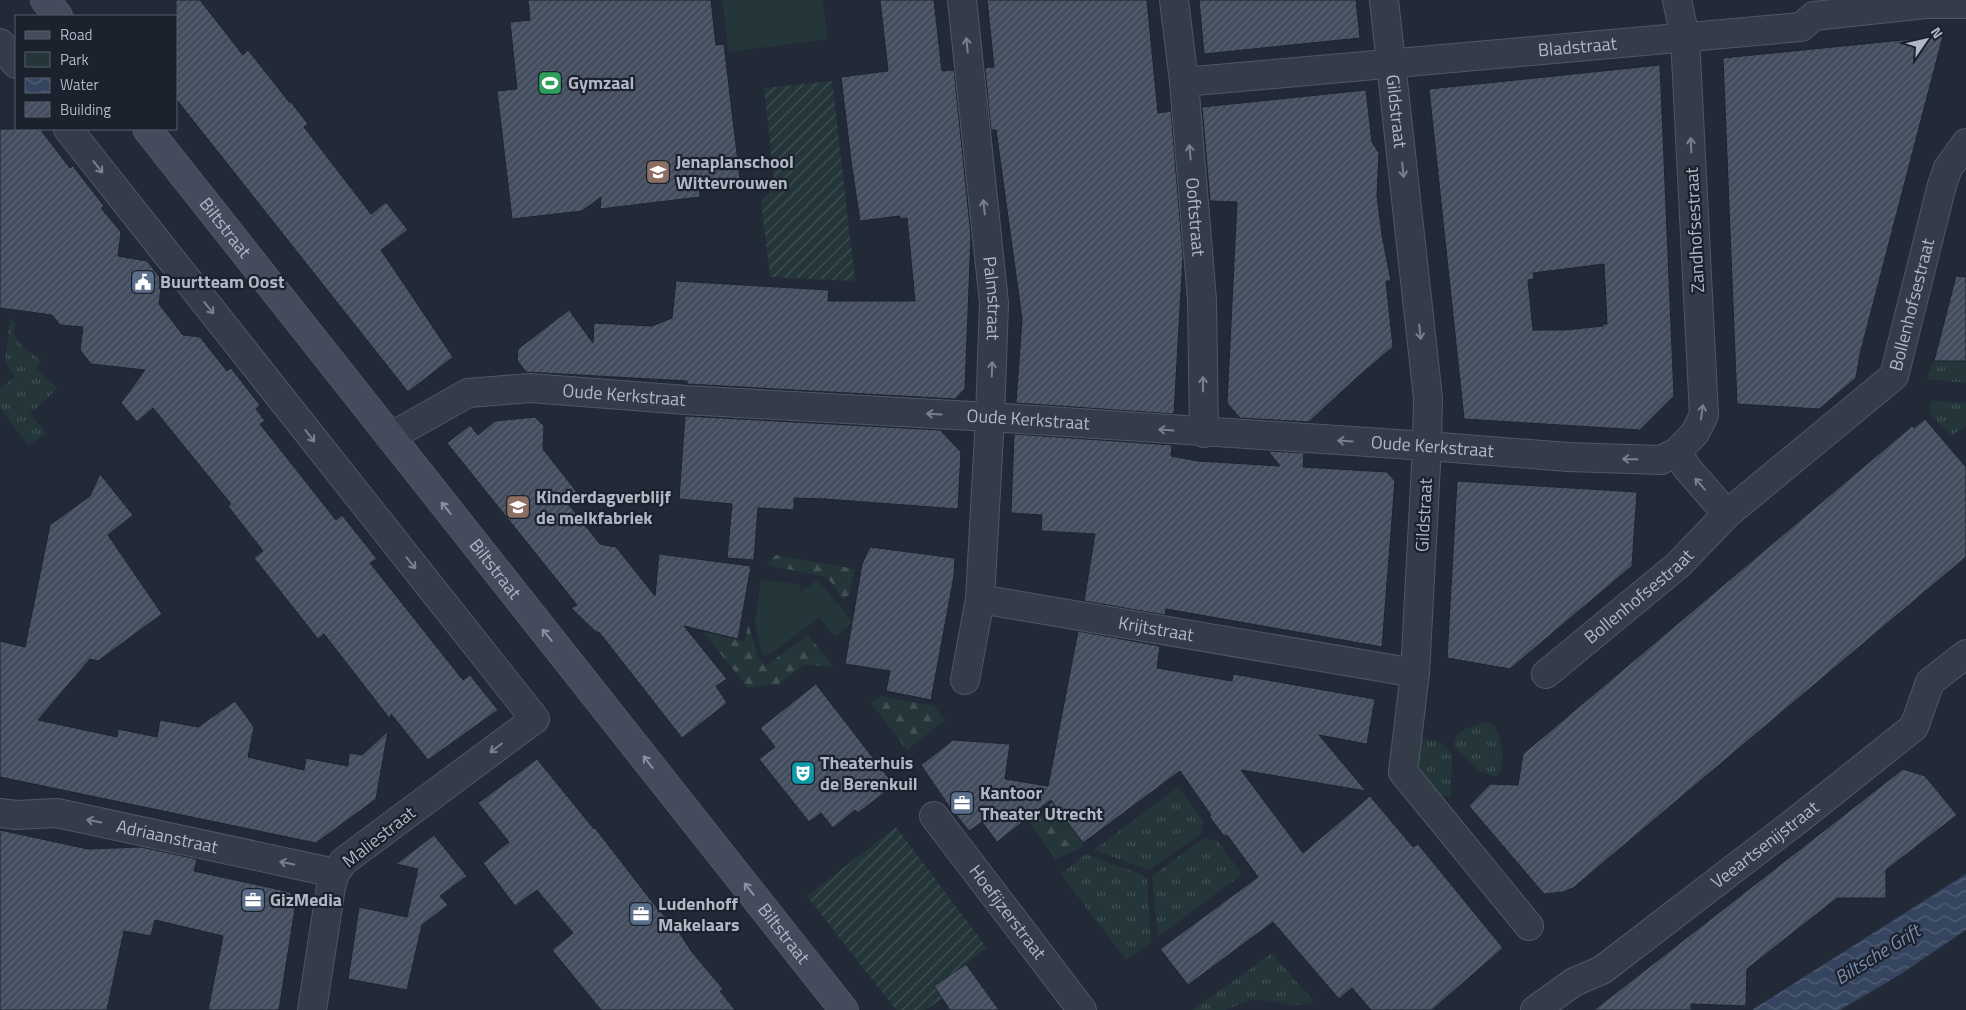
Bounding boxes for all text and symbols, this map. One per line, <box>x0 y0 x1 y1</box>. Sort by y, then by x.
legend <box>15 15 178 130</box>
north arrow <box>1901 15 1951 65</box>
text: Road <box>60 23 92 46</box>
text: N <box>1926 23 1949 42</box>
street label: Bladstraat <box>1537 29 1619 63</box>
one-way arrow <box>962 38 972 54</box>
text: Park <box>60 48 89 71</box>
place label: Gymzaal <box>568 69 634 96</box>
sports icon: Gymzaal <box>537 70 563 96</box>
text: Water <box>60 73 99 96</box>
street label: Gildstraat <box>1379 73 1414 150</box>
text: Building <box>60 98 111 121</box>
one-way arrow <box>1686 138 1695 154</box>
one-way arrow <box>1185 144 1194 160</box>
place label: Jenaplanschool Wittevrouwen <box>676 148 794 196</box>
school or university icon: Jenaplanschool Wittevrouwen <box>645 159 671 185</box>
one-way arrow <box>92 160 103 173</box>
one-way arrow <box>1398 162 1408 178</box>
street label: Zandhofsestraat <box>1678 166 1711 294</box>
street label: Ooftstraat <box>1179 176 1212 258</box>
street label: Biltstraat <box>193 191 259 264</box>
one-way arrow <box>979 199 989 215</box>
street label: Bollenhofsestraat <box>1882 235 1941 374</box>
street label: Palmstraat <box>976 255 1008 342</box>
place label: Buurtteam Oost <box>160 268 285 295</box>
public building icon: Buurtteam Oost <box>130 269 156 295</box>
one-way arrow <box>204 301 215 314</box>
one-way arrow <box>1415 323 1425 339</box>
one-way arrow <box>987 361 997 377</box>
one-way arrow <box>1198 376 1208 392</box>
street label: Oude Kerkstraat <box>561 377 687 413</box>
street label: Oude Kerkstraat <box>966 402 1091 437</box>
one-way arrow <box>1697 405 1707 421</box>
one-way arrow <box>926 410 942 419</box>
one-way arrow <box>1158 425 1174 434</box>
street label: Oude Kerkstraat <box>1370 428 1496 464</box>
one-way arrow <box>305 429 316 442</box>
one-way arrow <box>1337 437 1353 446</box>
one-way arrow <box>1622 454 1638 464</box>
street label: Gildstraat <box>1408 477 1439 553</box>
one-way arrow <box>1695 478 1706 491</box>
place label: Kinderdagverblijf de melkfabriek <box>536 483 671 531</box>
school or university icon: Kinderdagverblijf de melkfabriek <box>505 494 531 520</box>
one-way arrow <box>440 501 451 514</box>
street label: Biltstraat <box>463 532 528 605</box>
street label: Bollenhofsestraat <box>1578 542 1700 650</box>
one-way arrow <box>406 556 417 569</box>
street label: Krijtstraat <box>1116 609 1197 648</box>
one-way arrow <box>542 628 553 641</box>
one-way arrow <box>489 743 503 753</box>
place label: Theaterhuis de Berenkuil <box>820 749 918 797</box>
one-way arrow <box>643 756 654 769</box>
theatre icon: Theaterhuis de Berenkuil <box>790 760 816 786</box>
place label: Kantoor Theater Utrecht <box>980 779 1103 827</box>
office icon: Kantoor Theater Utrecht <box>949 790 975 816</box>
street label: Veeartsenijstraat <box>1705 794 1825 895</box>
street label: Maliestraat <box>336 799 422 874</box>
street label: Adriaanstraat <box>114 812 221 861</box>
one-way arrow <box>86 816 102 825</box>
one-way arrow <box>279 857 295 867</box>
street label: Hoefijzerstraat <box>963 859 1053 966</box>
one-way arrow <box>743 883 754 896</box>
place label: GizMedia <box>270 886 342 913</box>
office icon: GizMedia <box>240 887 266 913</box>
place label: Ludenhoff Makelaars <box>658 890 739 938</box>
street label: Biltstraat <box>751 897 817 970</box>
office icon: Ludenhoff Makelaars <box>628 901 654 927</box>
water label: Biltsche Grift <box>1828 915 1927 991</box>

